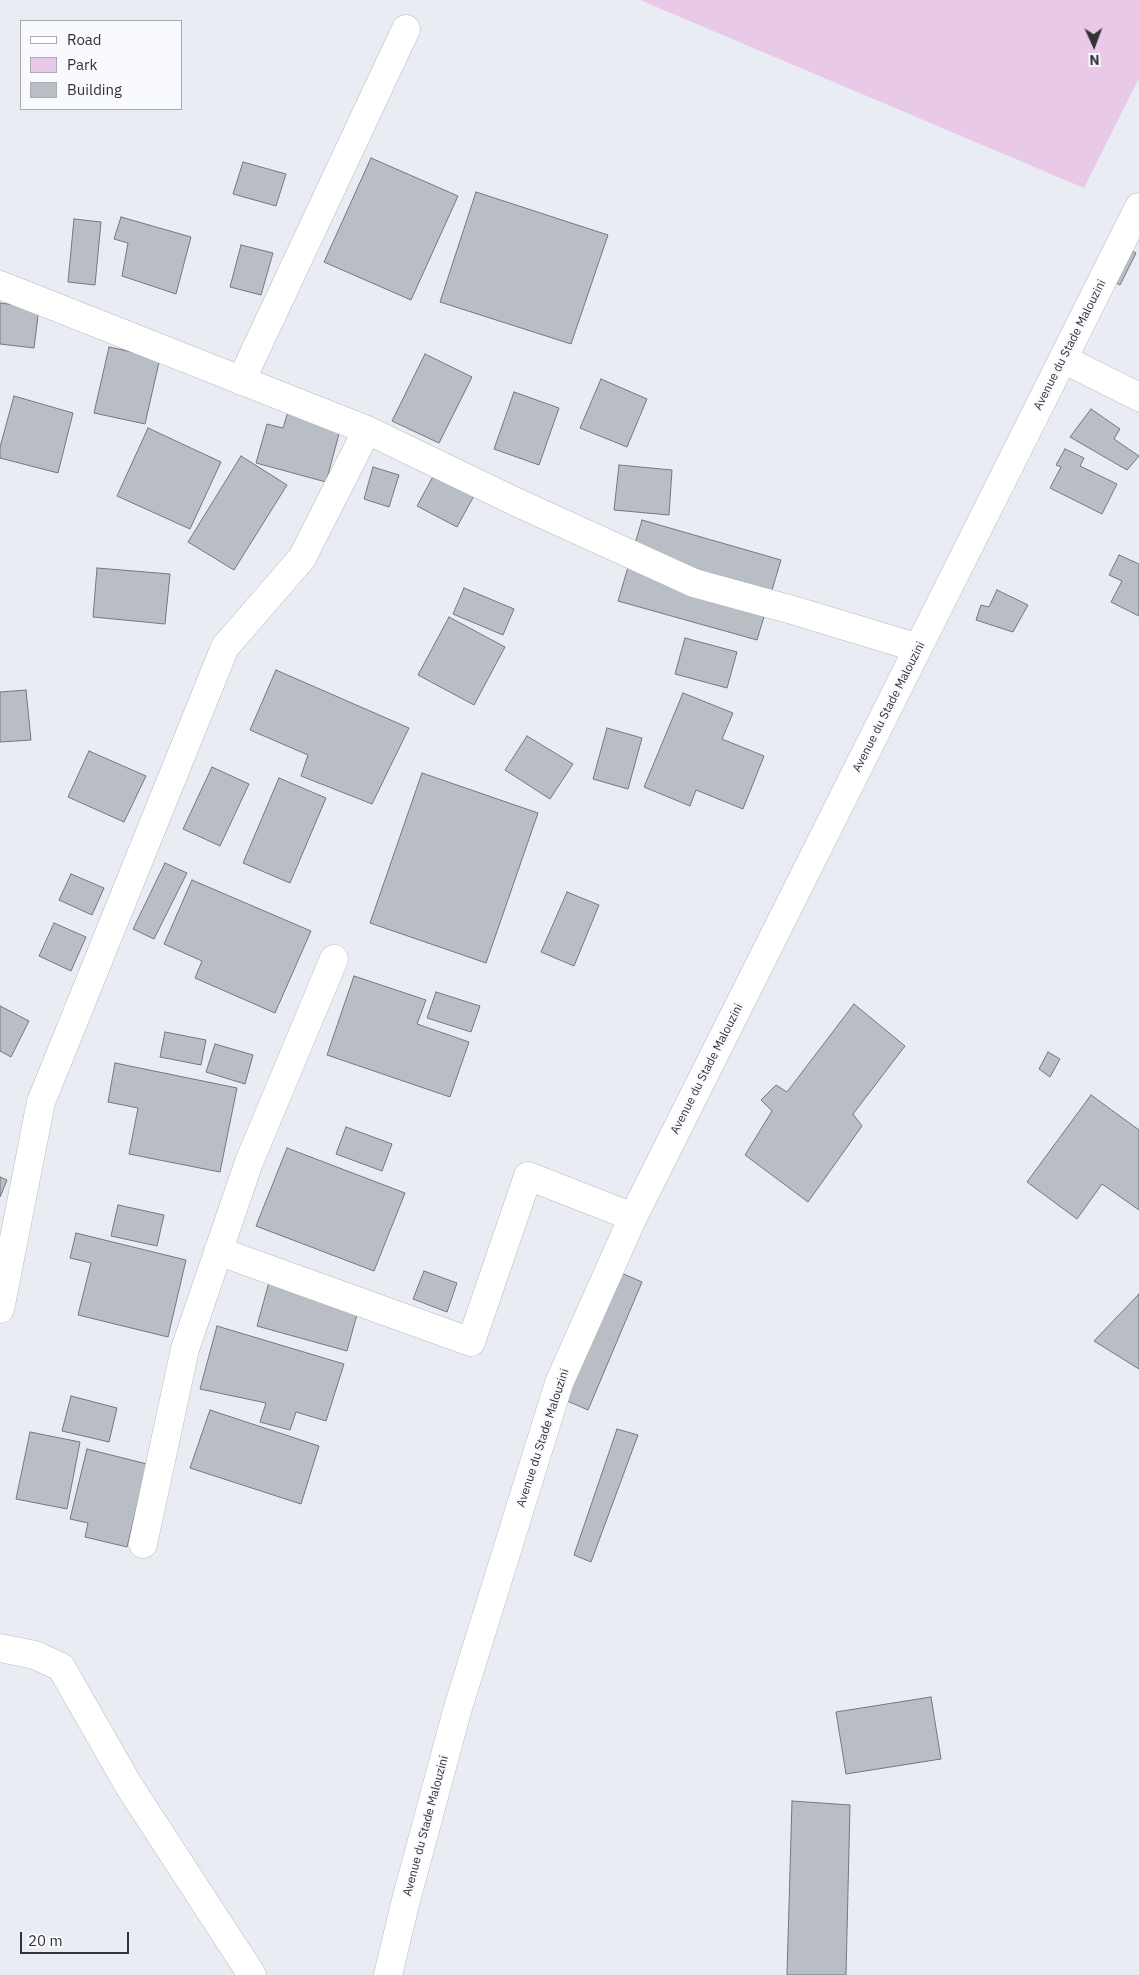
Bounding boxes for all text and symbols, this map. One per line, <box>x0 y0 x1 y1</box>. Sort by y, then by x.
legend <box>20 20 182 110</box>
north arrow <box>1069 20 1119 70</box>
text: Road <box>67 30 102 49</box>
text: N <box>1089 51 1100 69</box>
text: Park <box>67 55 97 74</box>
text: Building <box>67 80 122 99</box>
street label: Avenue du Stade Malouzini <box>1031 277 1109 413</box>
street label: Avenue du Stade Malouzini <box>850 639 928 775</box>
street label: Avenue du Stade Malouzini <box>668 1001 746 1137</box>
street label: Avenue du Stade Malouzini <box>514 1367 572 1509</box>
street label: Avenue du Stade Malouzini <box>400 1754 452 1898</box>
scale bar <box>22 1922 131 1954</box>
text: 20 m <box>28 1931 63 1950</box>

